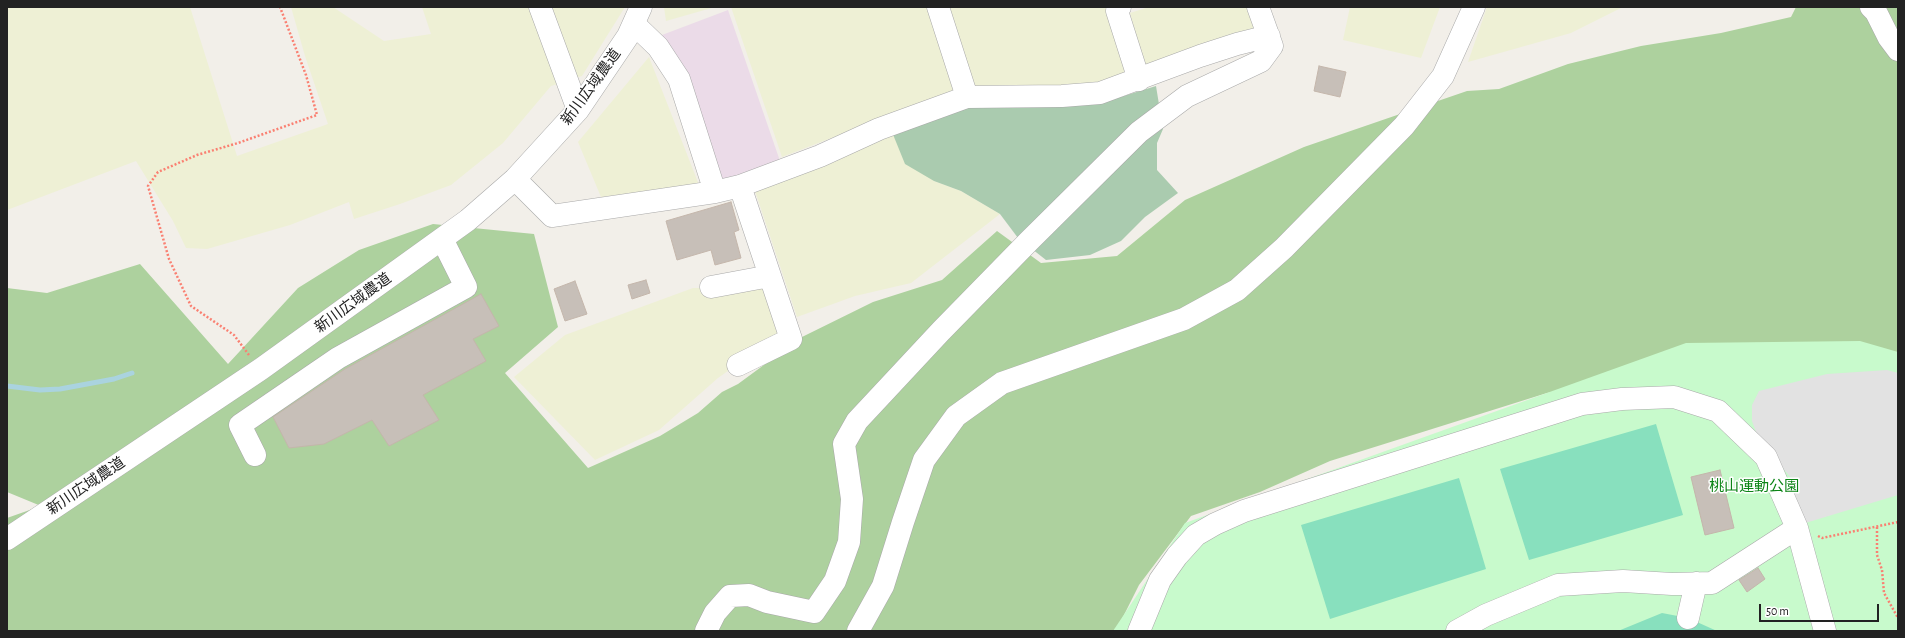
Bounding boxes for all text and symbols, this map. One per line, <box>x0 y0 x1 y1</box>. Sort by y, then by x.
street label: 新川広域農道 <box>557 45 625 129</box>
street label: 新川広域農道 <box>311 269 395 337</box>
street label: 新川広域農道 <box>44 453 128 519</box>
park label: 桃山運動公園 <box>1709 477 1799 495</box>
scale bar <box>1761 596 1881 622</box>
text: 50 m <box>1766 605 1789 617</box>

